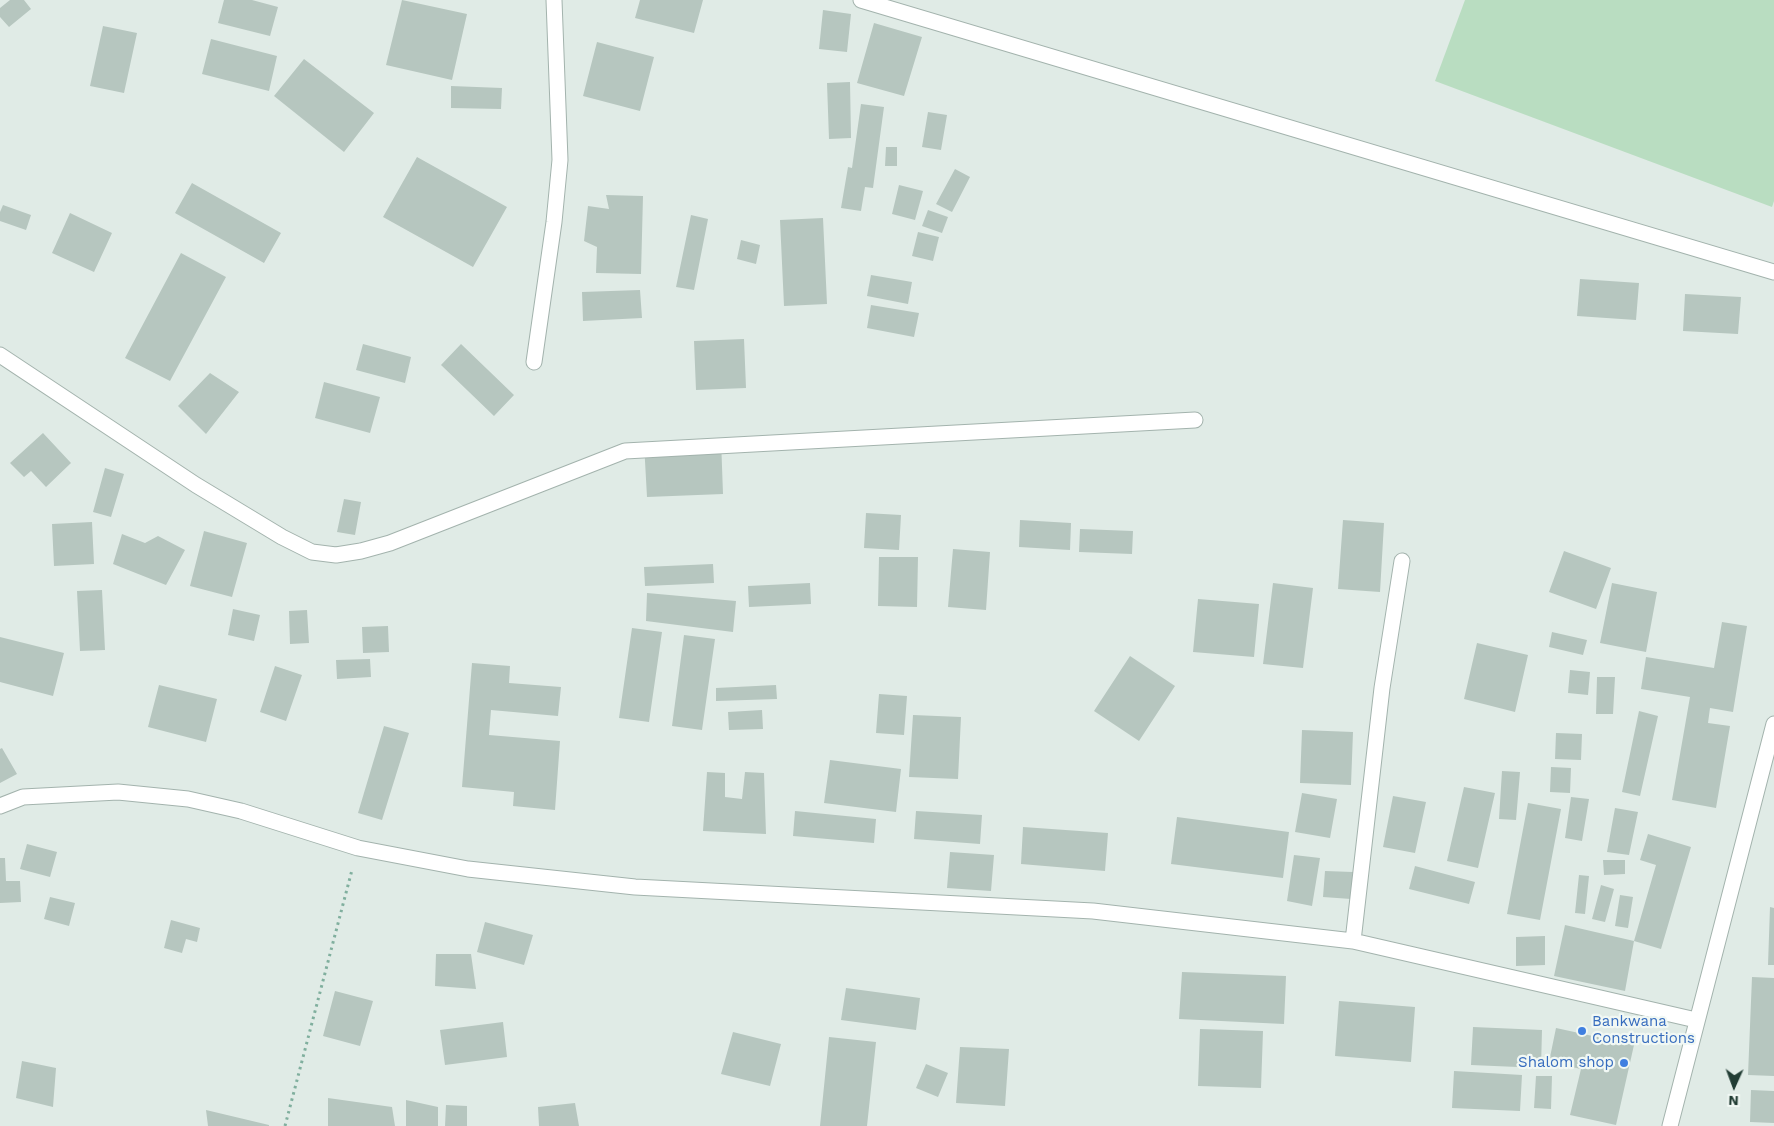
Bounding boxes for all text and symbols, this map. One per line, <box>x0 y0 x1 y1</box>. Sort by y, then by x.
place label: Bankwana Constructions <box>1592 1013 1695 1048</box>
marker: Bankwana Constructions <box>1576 1025 1588 1037</box>
place label: Shalom shop <box>1518 1054 1614 1072</box>
marker: Shalom shop <box>1618 1057 1630 1069</box>
north arrow <box>1709 1061 1759 1111</box>
text: N <box>1728 1093 1739 1109</box>

